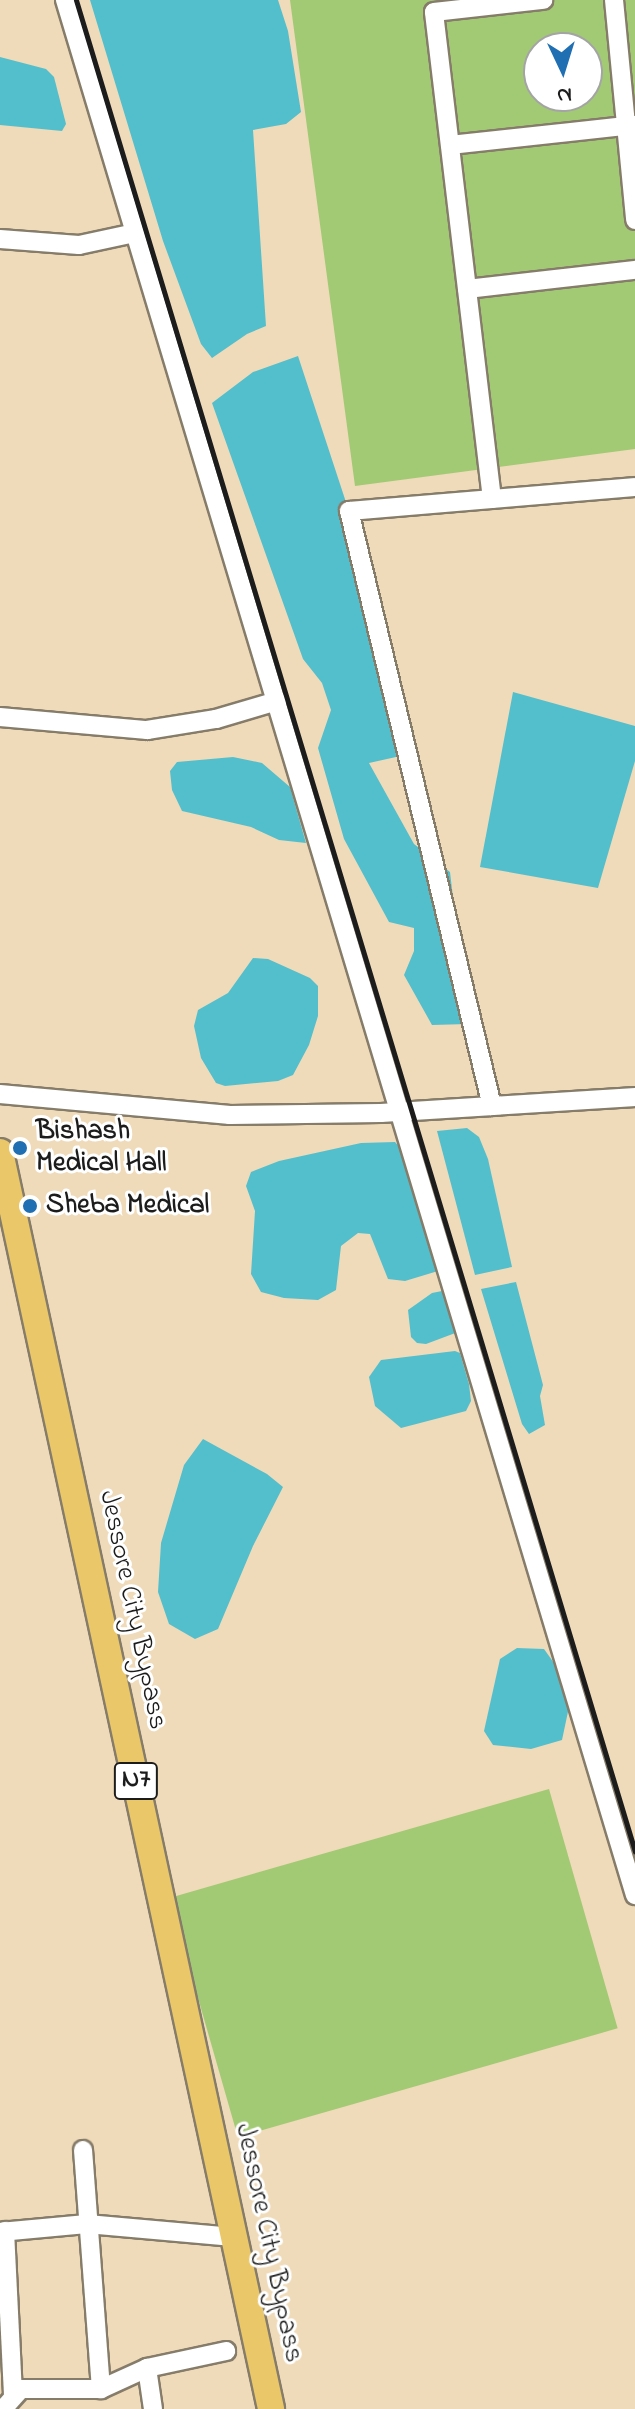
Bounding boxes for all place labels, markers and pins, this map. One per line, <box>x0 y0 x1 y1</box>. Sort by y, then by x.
place label: Bishash Medical Hall <box>36 1115 166 1181</box>
marker: Bishash Medical Hall <box>11 1139 29 1157</box>
place label: Sheba Medical <box>46 1189 209 1223</box>
marker: Sheba Medical <box>21 1197 39 1215</box>

